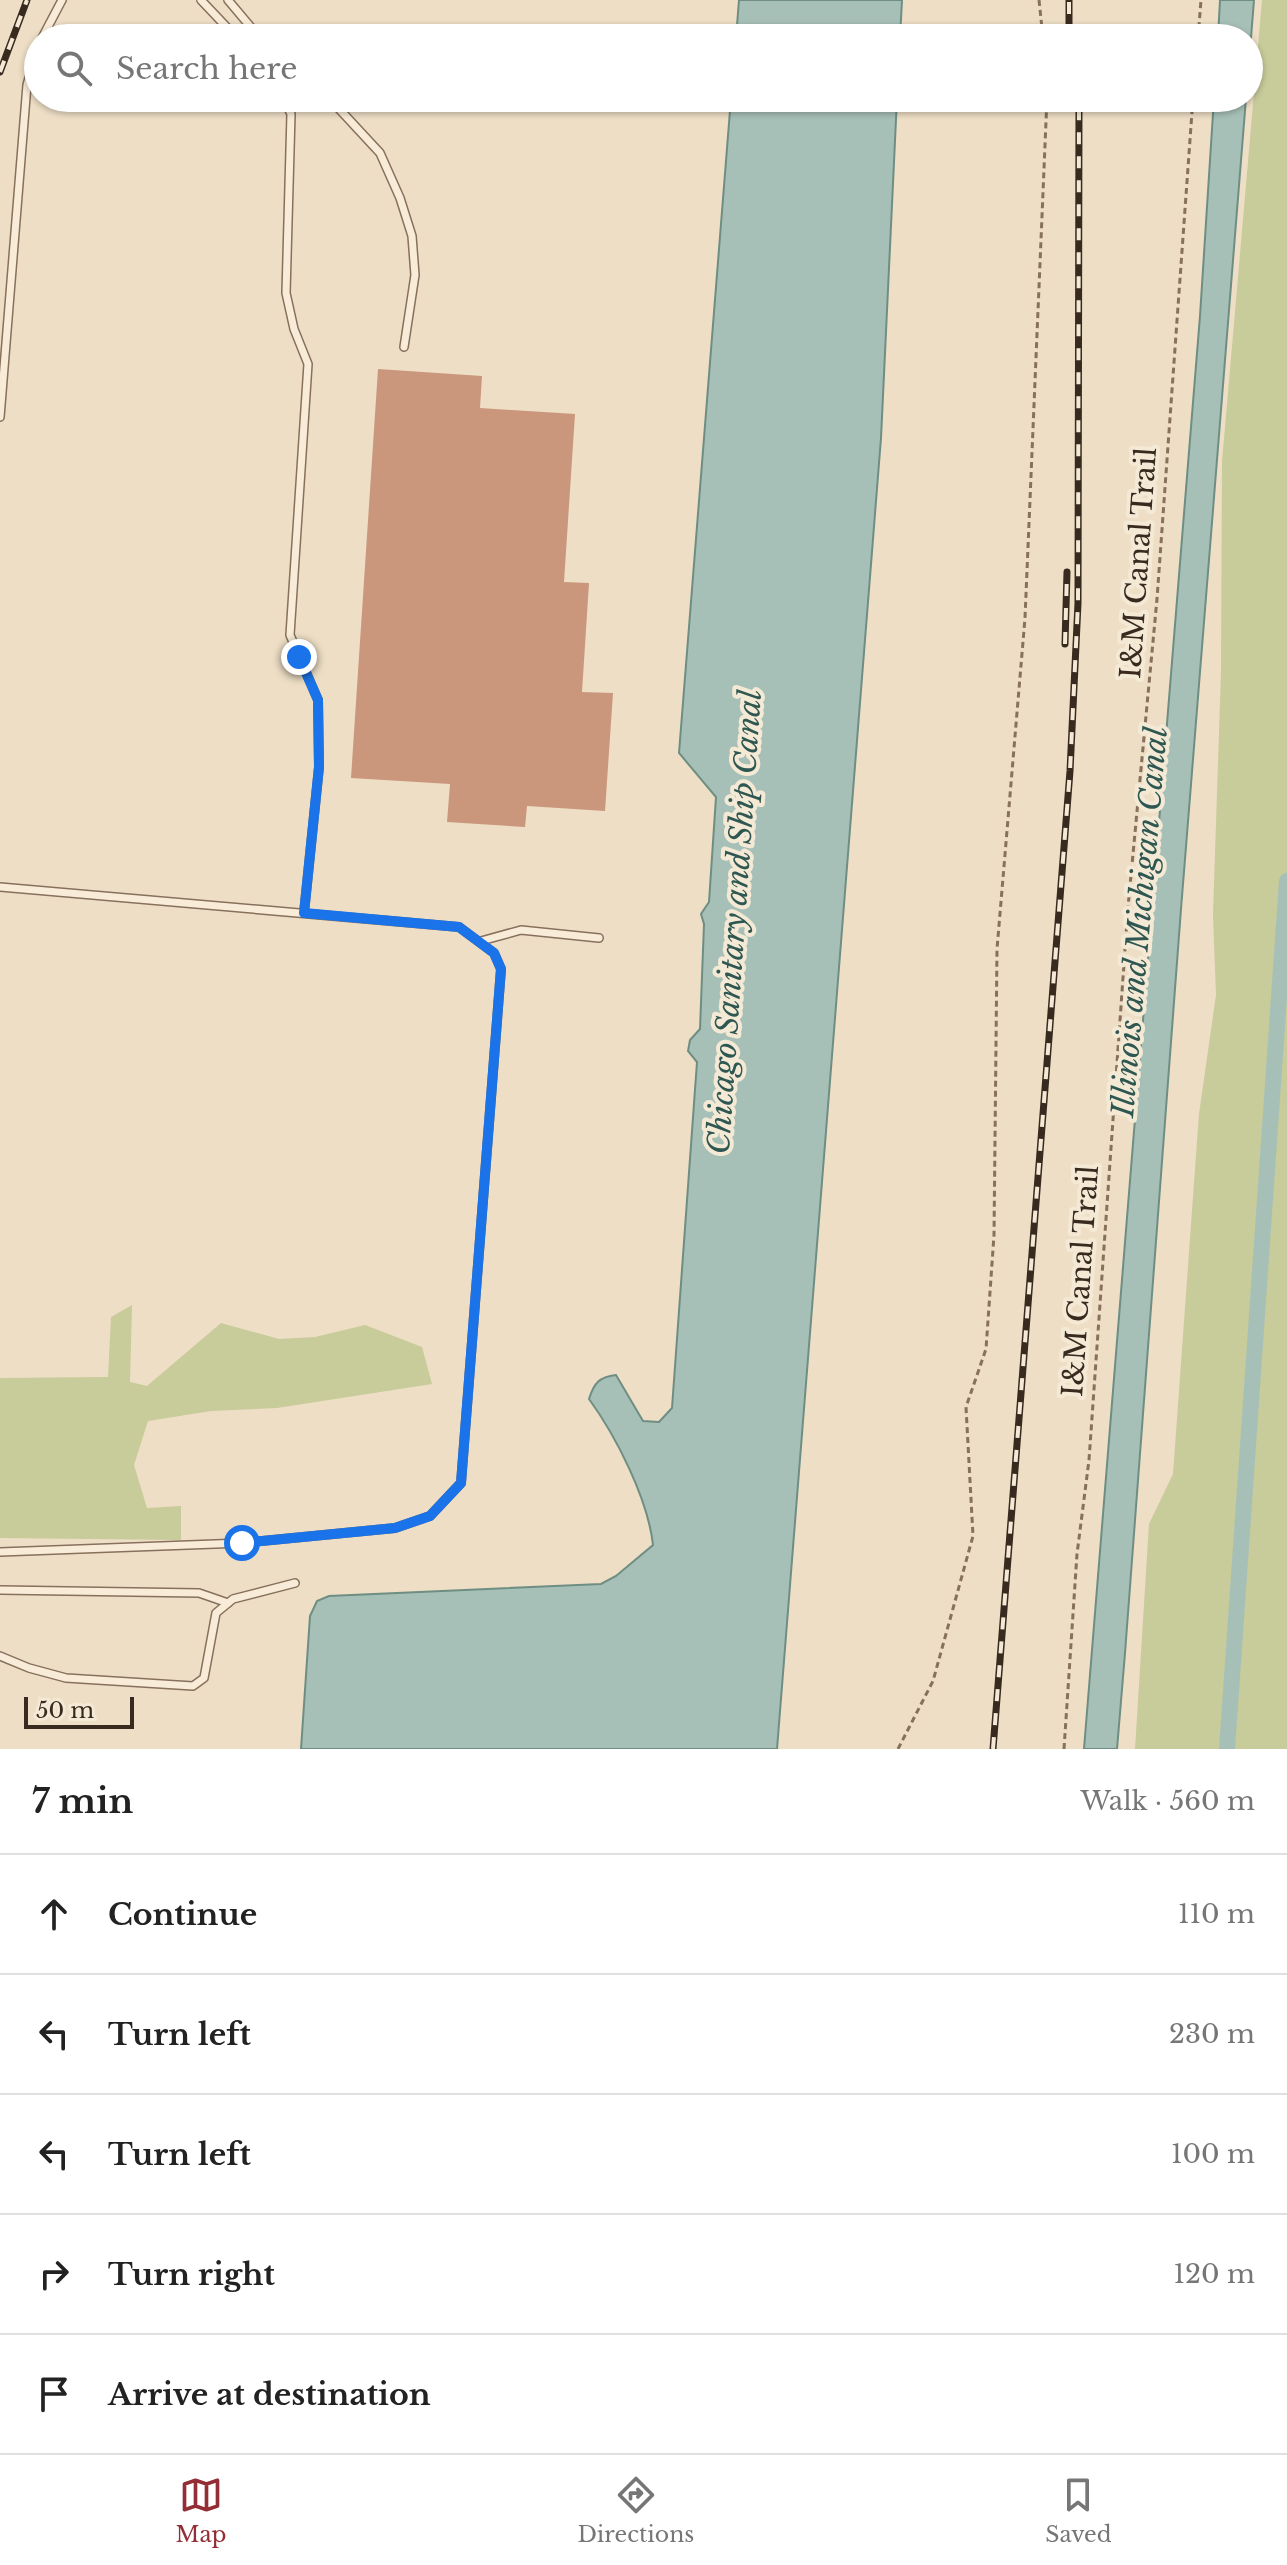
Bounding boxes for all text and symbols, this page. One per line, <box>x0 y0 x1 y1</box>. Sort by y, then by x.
search box <box>24 24 1263 112</box>
icon: search <box>52 46 96 90</box>
text: Search here <box>116 50 297 87</box>
street label: I&M Canal Trail <box>1113 446 1164 680</box>
route end <box>281 639 317 675</box>
water label: Chicago Sanitary and Ship Canal <box>700 688 769 1155</box>
water label: Illinois and Michigan Canal <box>1104 725 1175 1120</box>
street label: I&M Canal Trail <box>1055 1164 1106 1398</box>
route start <box>224 1525 260 1561</box>
scale bar <box>24 1693 134 1729</box>
text: 50 m <box>36 1697 94 1724</box>
text: 7 min <box>32 1780 133 1822</box>
text: Walk · 560 m <box>1080 1785 1255 1817</box>
icon: ahead <box>32 1892 76 1936</box>
text: Continue <box>108 1896 257 1933</box>
text: 110 m <box>1178 1898 1255 1930</box>
icon: left <box>32 2012 76 2056</box>
text: Turn left <box>108 2016 251 2053</box>
text: 230 m <box>1169 2018 1255 2050</box>
icon: left <box>32 2132 76 2176</box>
text: Turn left <box>108 2136 251 2173</box>
text: 100 m <box>1171 2138 1255 2170</box>
icon: right <box>32 2252 76 2296</box>
text: Turn right <box>108 2256 275 2293</box>
text: 120 m <box>1173 2258 1255 2290</box>
icon: arrive <box>32 2372 76 2416</box>
text: Arrive at destination <box>108 2376 431 2413</box>
tab: Map <box>175 2473 227 2548</box>
tab: Directions <box>577 2473 694 2548</box>
tab: Saved <box>1045 2473 1112 2548</box>

